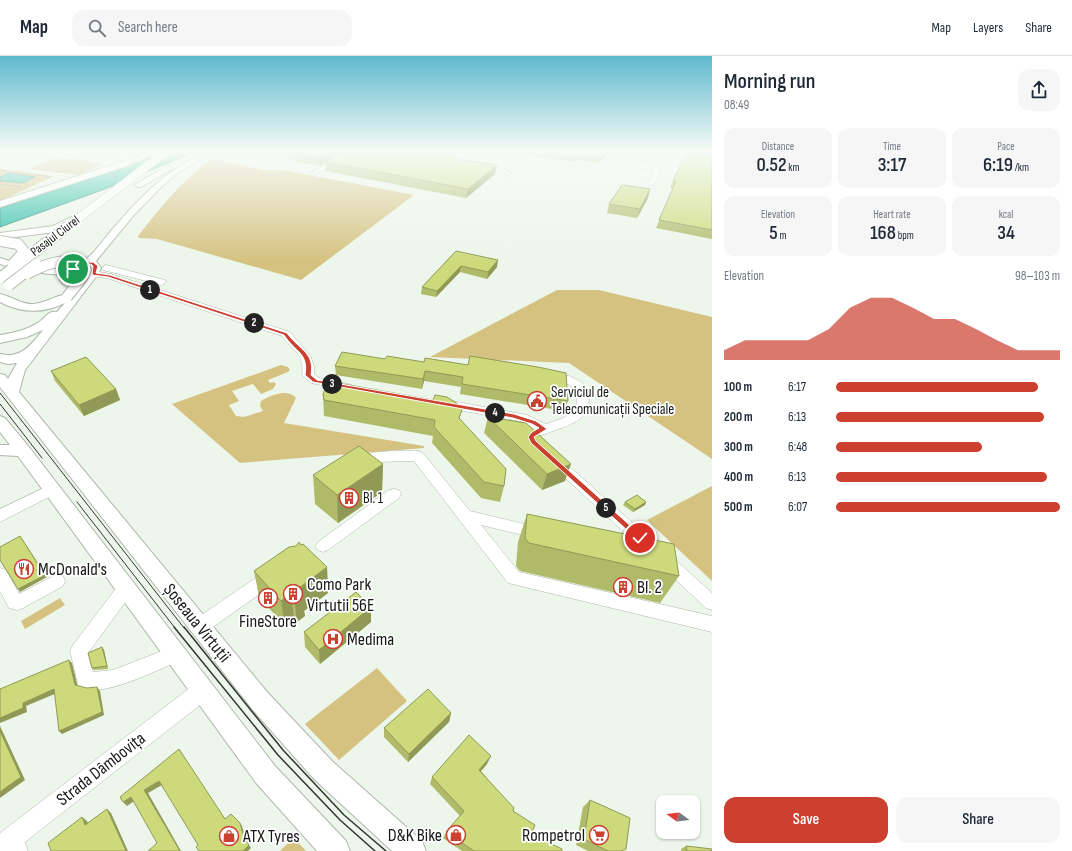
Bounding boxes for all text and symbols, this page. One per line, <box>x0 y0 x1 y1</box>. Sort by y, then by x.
search box <box>72 10 352 46</box>
text: Map <box>20 16 48 39</box>
icon: search <box>86 17 108 39</box>
text: Search here <box>118 18 178 37</box>
text: Map <box>931 19 951 36</box>
text: Layers <box>973 19 1003 36</box>
text: Share <box>1025 19 1052 36</box>
text: Morning run <box>724 68 815 95</box>
button: share <box>1018 69 1060 111</box>
text: 08:49 <box>724 97 749 113</box>
text: Distance <box>762 140 794 153</box>
text: Time <box>883 140 901 153</box>
text: Pace <box>997 140 1015 153</box>
text: 0.52 <box>757 153 786 177</box>
text: 3:17 <box>878 153 906 177</box>
text: 6:19 <box>983 153 1013 177</box>
text: km <box>786 161 799 174</box>
text: /km <box>1013 161 1029 174</box>
text: Elevation <box>761 208 795 221</box>
text: Heart rate <box>873 208 911 221</box>
text: kcal <box>999 208 1013 221</box>
street label: Pasajul Ciurel <box>27 212 83 260</box>
text: 5 <box>769 221 778 245</box>
text: 168 <box>870 221 896 245</box>
text: 34 <box>997 221 1015 245</box>
text: m <box>778 229 787 242</box>
text: bpm <box>896 229 914 242</box>
pin <box>56 252 90 286</box>
icon: arrive <box>62 258 84 280</box>
text: Elevation <box>724 268 764 284</box>
text: 98–103 m <box>1015 268 1060 284</box>
pin: 1 <box>140 280 160 300</box>
text: 1 <box>148 283 152 296</box>
pin: 2 <box>244 313 264 333</box>
text: 2 <box>252 316 256 329</box>
pin: 3 <box>322 374 342 394</box>
text: 3 <box>330 377 334 390</box>
text: 100 m <box>724 379 752 395</box>
text: 6:17 <box>788 379 806 395</box>
place label: Serviciul de Telecomunicații Speciale <box>551 383 674 419</box>
public building icon: Serviciul de Telecomunicații Speciale <box>526 390 548 412</box>
pin: 4 <box>485 403 505 423</box>
text: 4 <box>492 406 498 419</box>
text: 200 m <box>724 409 753 425</box>
text: 6:13 <box>788 409 806 425</box>
text: 300 m <box>724 439 753 455</box>
text: 6:48 <box>788 439 807 455</box>
text: 400 m <box>724 469 753 485</box>
text: 6:13 <box>788 469 806 485</box>
building icon: Bl. 1 <box>338 487 360 509</box>
place label: Bl. 1 <box>363 489 384 508</box>
pin: 5 <box>596 498 616 518</box>
text: 500 m <box>724 499 753 515</box>
text: 6:07 <box>788 499 807 515</box>
text: 5 <box>604 501 608 514</box>
pin <box>623 521 657 555</box>
icon: check <box>629 527 651 549</box>
restaurant icon: McDonald's <box>13 558 35 580</box>
place label: McDonald's <box>38 559 107 580</box>
place label: Como Park Virtutii 56E <box>307 574 374 616</box>
building icon: Bl. 2 <box>612 576 634 598</box>
place label: Bl. 2 <box>637 577 662 598</box>
street label: Șoseaua Virtuții <box>159 579 235 667</box>
building icon: Como Park Virtutii 56E <box>282 583 304 605</box>
building icon: FineStore <box>257 587 279 609</box>
place label: FineStore <box>239 611 297 632</box>
hospital icon: Medima <box>322 628 344 650</box>
place label: Medima <box>347 629 394 650</box>
street label: Strada Dâmbovița <box>52 728 150 810</box>
north arrow <box>656 795 700 839</box>
map controls <box>656 795 700 839</box>
button: Save <box>724 797 888 843</box>
button: Share <box>896 797 1060 843</box>
shop icon: D&K Bike <box>445 824 467 846</box>
supermarket icon: Rompetrol <box>588 824 610 846</box>
shop icon: ATX Tyres <box>218 825 240 847</box>
place label: D&K Bike <box>388 825 442 846</box>
place label: Rompetrol <box>522 825 585 846</box>
place label: ATX Tyres <box>242 826 300 847</box>

